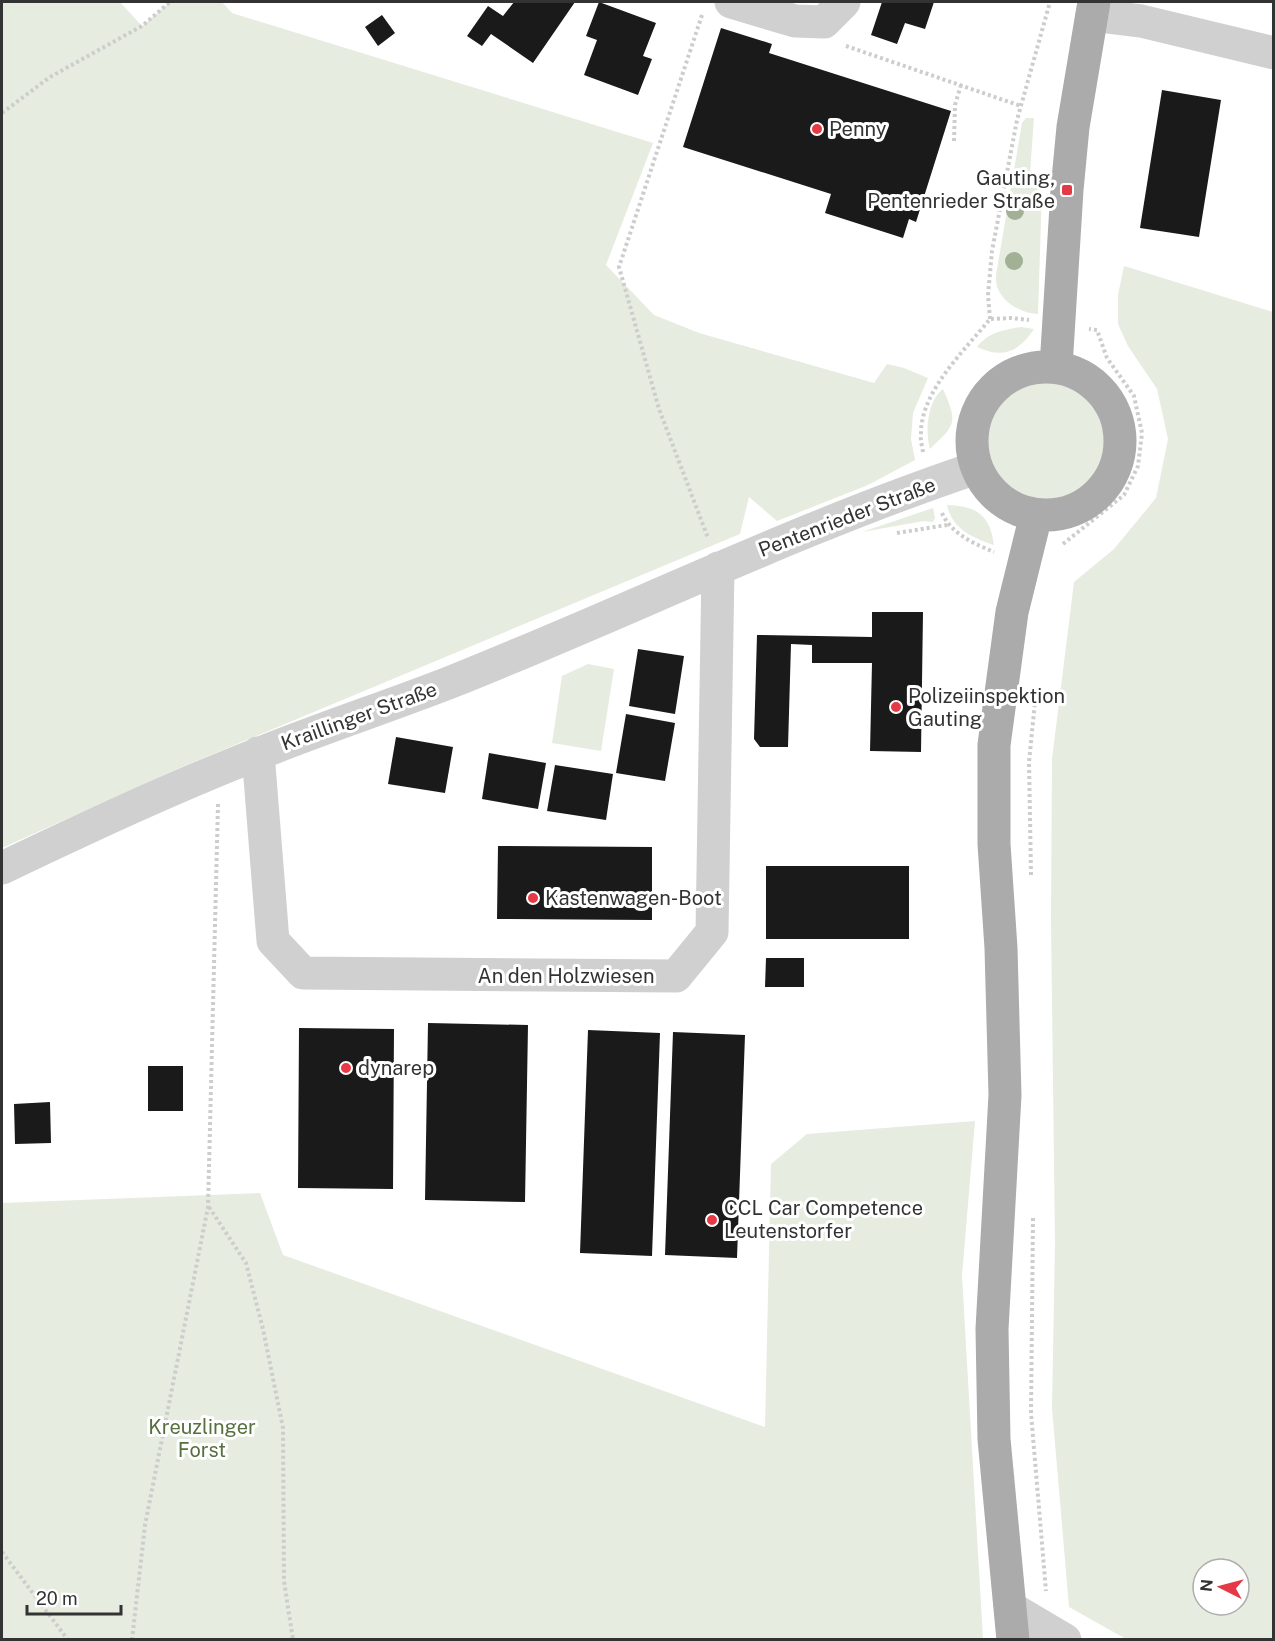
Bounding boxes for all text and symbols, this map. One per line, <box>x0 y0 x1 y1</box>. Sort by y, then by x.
place label: Penny <box>829 117 887 141</box>
marker: Penny <box>810 122 824 136</box>
place label: Gauting, Pentenrieder Straße <box>867 166 1055 213</box>
marker: Gauting, Pentenrieder Straße <box>1060 183 1074 197</box>
street label: Pentenrieder Straße <box>755 472 939 562</box>
street label: Kraillinger Straße <box>278 677 440 755</box>
place label: Polizeiinspektion Gauting <box>908 684 1065 731</box>
marker: Polizeiinspektion Gauting <box>889 700 903 714</box>
place label: Kastenwagen-Boot <box>545 886 722 910</box>
marker: Kastenwagen-Boot <box>526 891 540 905</box>
street label: An den Holzwiesen <box>478 964 654 988</box>
place label: dynarep <box>358 1056 434 1080</box>
marker: dynarep <box>339 1061 353 1075</box>
place label: CCL Car Competence Leutenstorfer <box>724 1196 923 1243</box>
marker: CCL Car Competence Leutenstorfer <box>705 1213 719 1227</box>
park label: Kreuzlinger Forst <box>148 1415 256 1462</box>
north arrow <box>1191 1557 1251 1617</box>
scale bar <box>27 1578 122 1616</box>
text: N <box>1196 1578 1217 1593</box>
text: 20 m <box>36 1588 78 1609</box>

